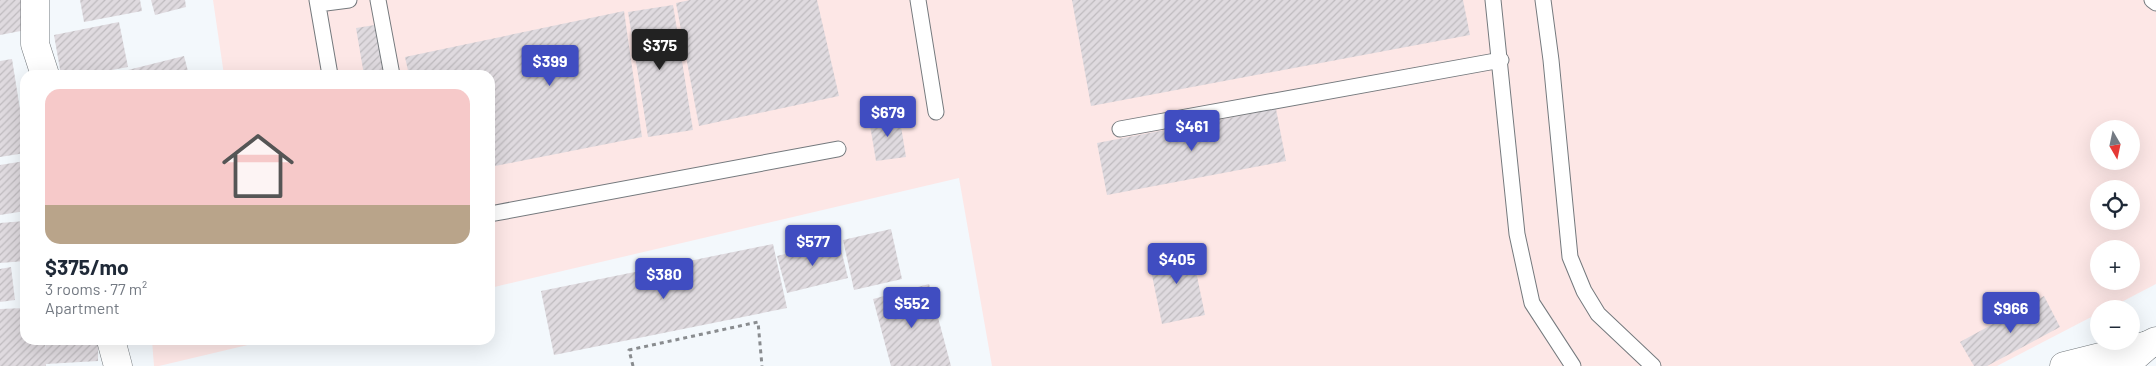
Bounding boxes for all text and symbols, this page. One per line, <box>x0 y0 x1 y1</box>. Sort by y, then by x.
pin: $375 <box>630 28 690 71</box>
text: $375 <box>643 35 677 54</box>
pin: $399 <box>520 44 580 87</box>
text: $399 <box>533 51 567 70</box>
pin: $679 <box>858 96 918 138</box>
text: $679 <box>871 102 905 121</box>
pin: $461 <box>1162 110 1222 152</box>
text: $461 <box>1176 116 1208 135</box>
north arrow <box>2090 120 2140 170</box>
map controls <box>2090 120 2140 350</box>
icon: home <box>213 121 303 211</box>
button: locate <box>2090 180 2140 230</box>
pin: $577 <box>783 224 843 267</box>
text: $577 <box>796 231 830 250</box>
button: + <box>2090 240 2140 290</box>
pin: $405 <box>1147 242 1207 285</box>
text: $405 <box>1159 249 1195 268</box>
text: $375/mo <box>45 254 129 279</box>
pin: $380 <box>634 258 694 300</box>
text: $380 <box>646 264 682 283</box>
text: 3 rooms · 77 m² <box>45 279 147 298</box>
pin: $552 <box>882 286 942 329</box>
pin: $966 <box>1981 292 2041 334</box>
text: $552 <box>894 293 930 312</box>
text: Apartment <box>45 298 120 317</box>
text: $966 <box>1994 298 2028 317</box>
button: − <box>2090 300 2140 350</box>

